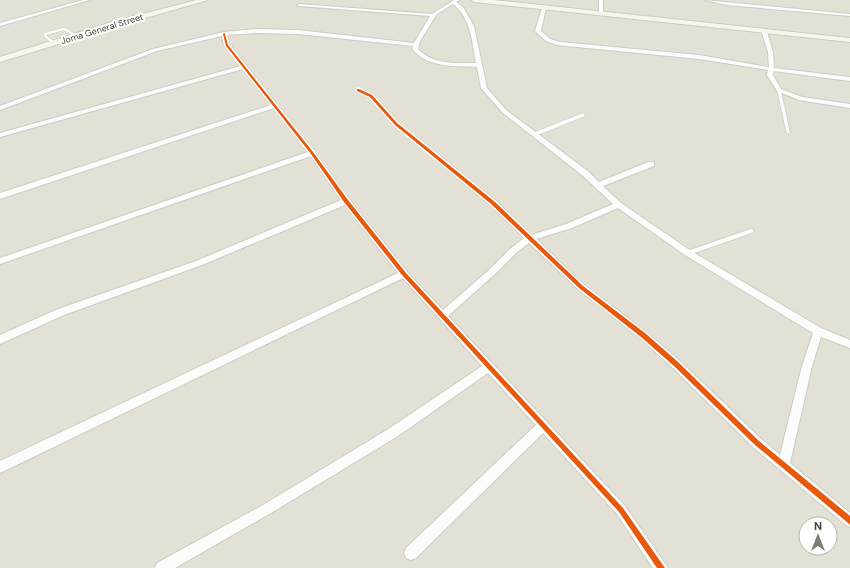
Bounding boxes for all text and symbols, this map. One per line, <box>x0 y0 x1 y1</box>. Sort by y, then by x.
street label: Joma General Street <box>59 11 145 47</box>
north arrow <box>798 516 838 556</box>
text: N <box>814 519 822 533</box>

